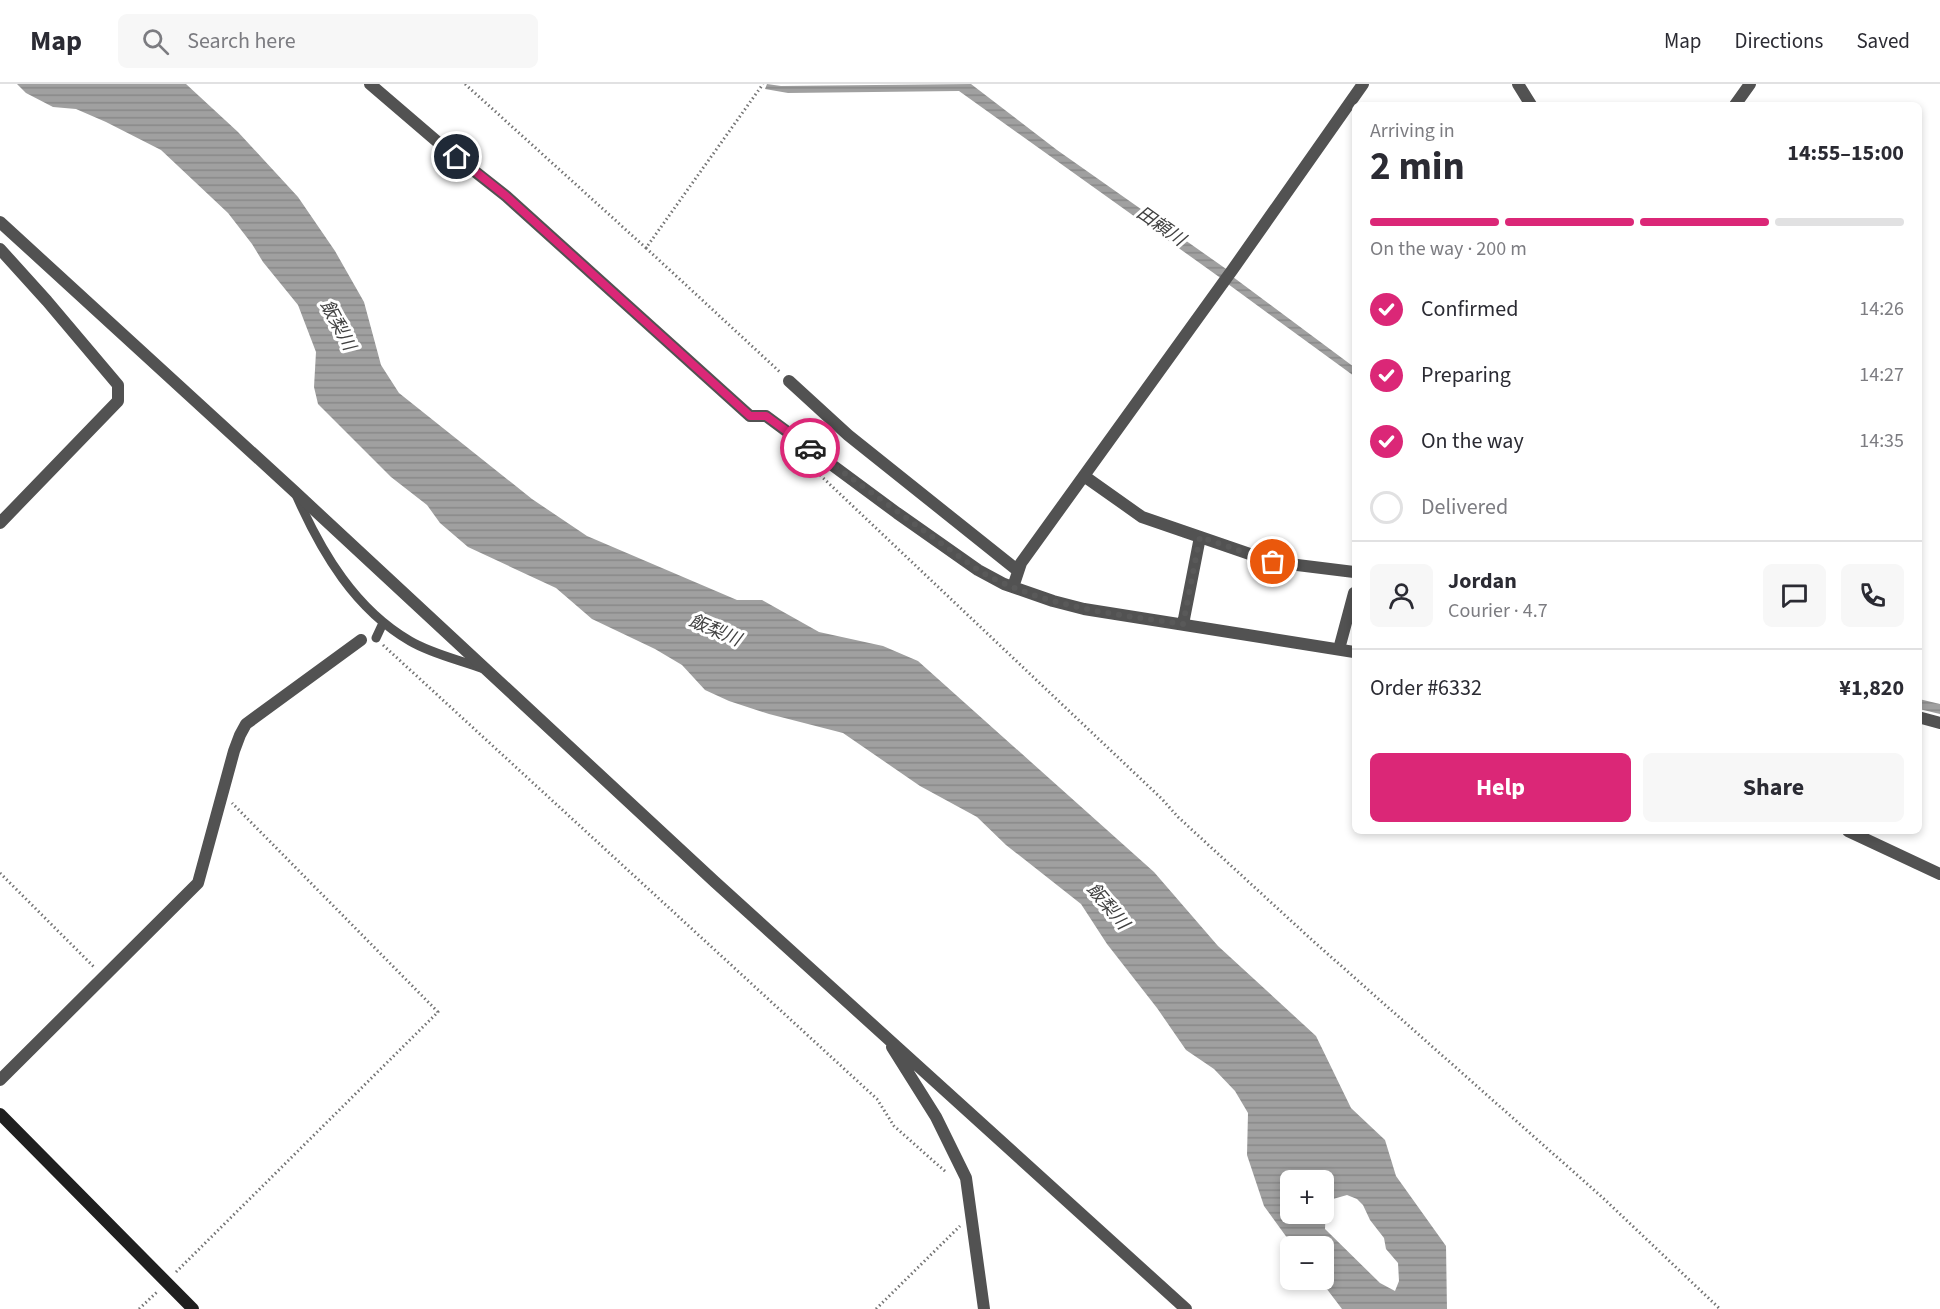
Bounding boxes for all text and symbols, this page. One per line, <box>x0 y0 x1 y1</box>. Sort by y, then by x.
search box <box>118 14 538 68</box>
text: Map <box>30 21 82 61</box>
icon: search <box>139 25 172 58</box>
text: Search here <box>187 25 296 57</box>
text: Map <box>1664 26 1702 56</box>
text: Directions <box>1735 26 1823 56</box>
text: Saved <box>1856 26 1910 56</box>
text: Arriving in <box>1370 117 1455 145</box>
pin <box>431 131 482 182</box>
text: 14:55–15:00 <box>1787 137 1904 169</box>
text: 2 min <box>1370 139 1465 195</box>
icon: home <box>440 140 473 173</box>
water label: 田頼川 <box>1131 201 1192 253</box>
text: On the way · 200 m <box>1370 235 1527 263</box>
icon: check <box>1370 293 1403 326</box>
text: Confirmed <box>1421 293 1518 325</box>
text: 14:26 <box>1859 295 1904 323</box>
water label: 飯梨川 <box>314 296 362 357</box>
icon: check <box>1370 359 1403 392</box>
text: Preparing <box>1421 359 1511 391</box>
text: 14:27 <box>1859 361 1904 389</box>
courier <box>780 418 840 478</box>
icon: check <box>1370 425 1403 458</box>
text: On the way <box>1421 425 1524 457</box>
text: 14:35 <box>1859 427 1904 455</box>
icon: car <box>794 432 827 465</box>
text: Delivered <box>1421 491 1508 523</box>
pin <box>1247 536 1298 587</box>
icon: bag <box>1256 545 1289 578</box>
button: person <box>1370 564 1433 627</box>
button: chat <box>1763 564 1826 627</box>
button: phone <box>1841 564 1904 627</box>
text: Jordan <box>1448 565 1517 597</box>
text: Courier · 4.7 <box>1448 597 1548 625</box>
water label: 飯梨川 <box>685 608 746 653</box>
text: Order #6332 <box>1370 672 1482 704</box>
text: ¥1,820 <box>1839 672 1904 704</box>
button: Help <box>1370 753 1631 822</box>
button: Share <box>1643 753 1904 822</box>
water label: 飯梨川 <box>1081 878 1136 937</box>
map controls <box>1280 1170 1334 1290</box>
button: + <box>1280 1170 1334 1224</box>
button: − <box>1280 1236 1334 1290</box>

